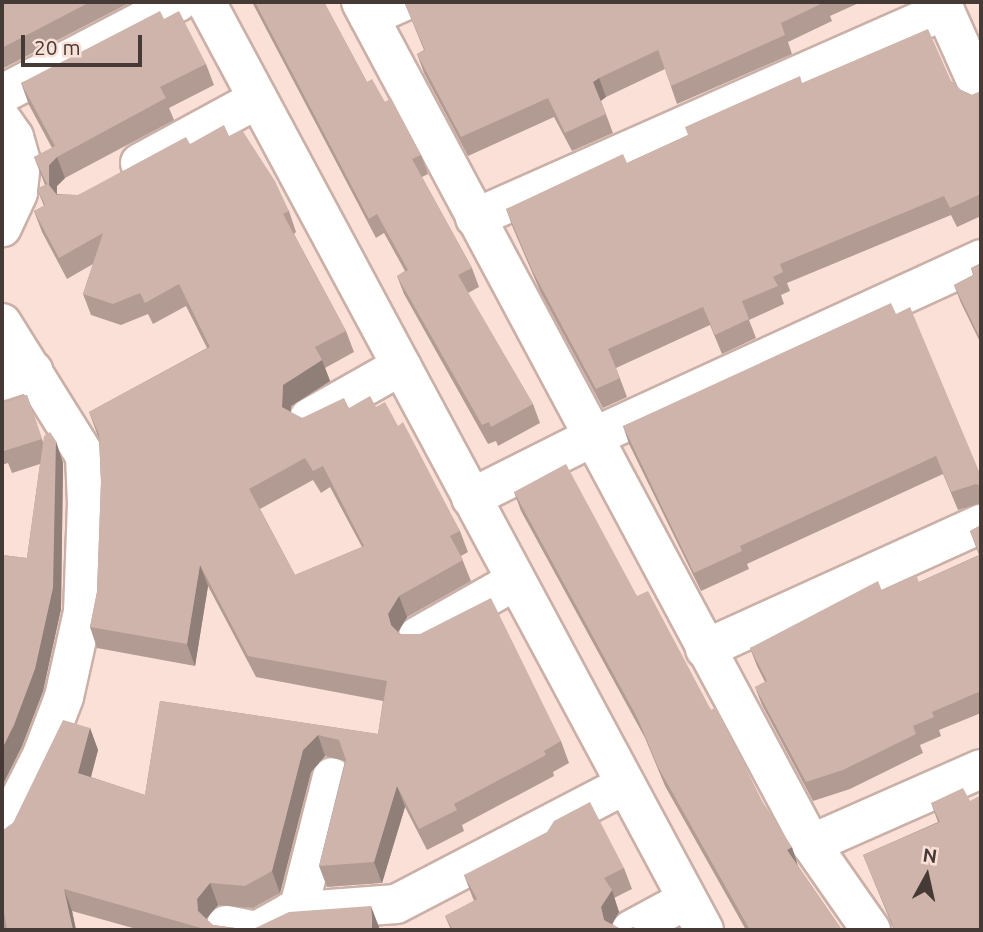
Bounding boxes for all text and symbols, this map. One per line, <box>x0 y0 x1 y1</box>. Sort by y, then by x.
scale bar <box>24 21 145 65</box>
text: 20 m <box>34 35 81 59</box>
north arrow <box>892 841 962 911</box>
text: N <box>921 843 938 867</box>

